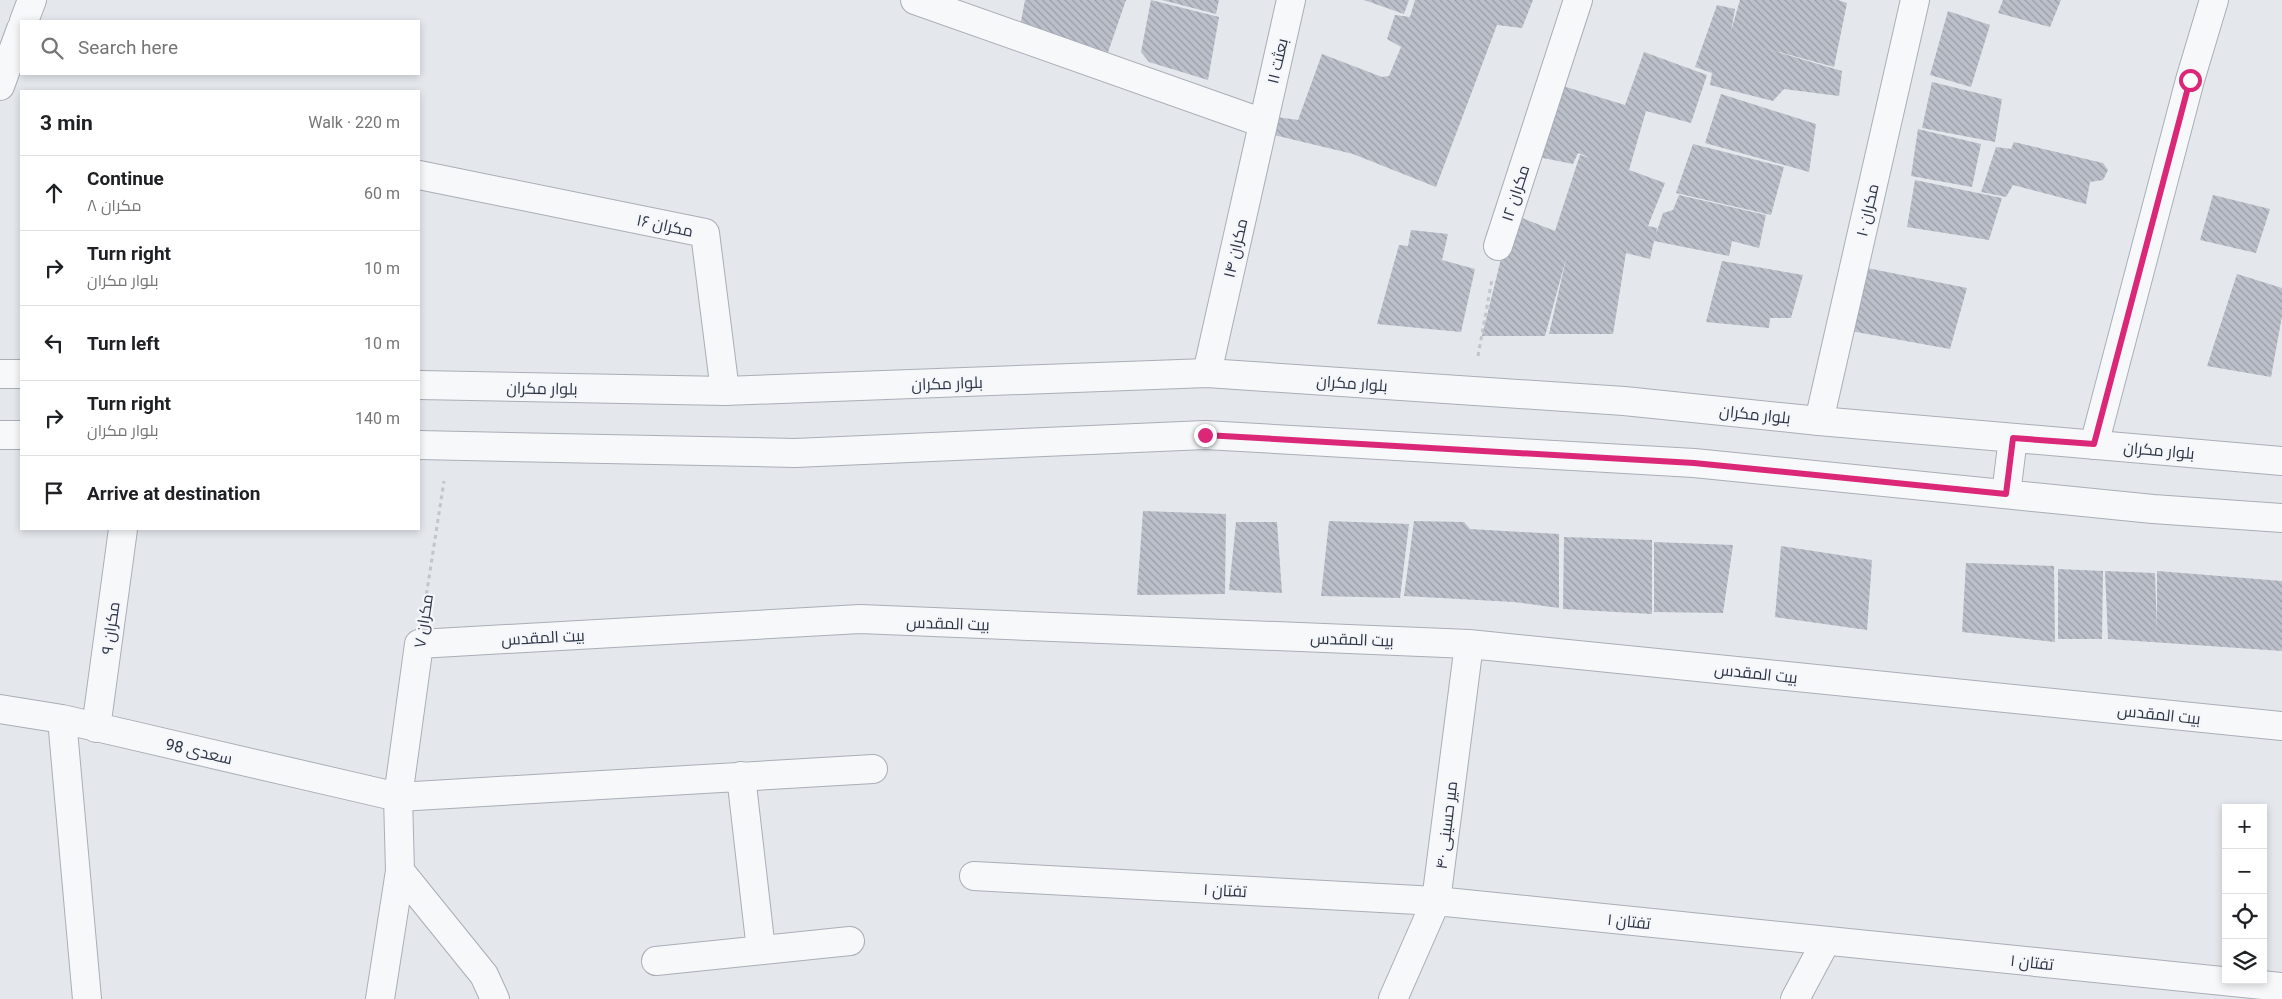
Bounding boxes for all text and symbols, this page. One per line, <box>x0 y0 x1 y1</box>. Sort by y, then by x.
search box <box>20 20 420 75</box>
icon: search <box>38 34 66 62</box>
text: Search here <box>78 36 178 59</box>
street label: بعثت ۱۱ <box>1263 37 1292 86</box>
route start <box>2179 69 2202 92</box>
text: 3 min <box>40 111 93 135</box>
text: Walk · 220 m <box>308 113 400 132</box>
street label: مکران ۱۲ <box>1497 163 1534 224</box>
text: Continue <box>87 167 164 190</box>
icon: ahead <box>40 179 68 207</box>
street label: مکران ۱۰ <box>1852 182 1884 239</box>
text: 60 m <box>364 184 400 203</box>
text: مکران ۸ <box>87 196 142 215</box>
street label: مکران ۱۶ <box>635 210 695 242</box>
street label: مکران ۱۴ <box>1219 217 1252 280</box>
text: Turn right <box>87 242 171 265</box>
icon: right <box>40 254 68 282</box>
text: 10 m <box>364 259 400 278</box>
text: بلوار مکران <box>87 271 158 290</box>
icon: left <box>40 329 68 357</box>
text: Turn left <box>87 332 160 355</box>
text: 10 m <box>364 334 400 353</box>
street label: بلوار مکران <box>1316 372 1388 396</box>
street label: بلوار مکران <box>911 373 983 395</box>
street label: بلوار مکران <box>506 378 578 400</box>
text: Turn right <box>87 392 171 415</box>
street label: بلوار مکران <box>1718 401 1791 429</box>
icon: right <box>40 404 68 432</box>
text: 140 m <box>355 409 400 428</box>
text: بلوار مکران <box>87 421 158 440</box>
route end <box>1194 424 1217 447</box>
street label: بلوار مکران <box>2122 438 2195 464</box>
icon: arrive <box>40 479 68 507</box>
text: Arrive at destination <box>87 482 260 505</box>
street label: مکران ۷ <box>410 593 438 650</box>
street label: مکران ۹ <box>97 601 125 656</box>
street label: بیت المقدس <box>906 613 990 635</box>
street label: بیت المقدس <box>501 626 585 650</box>
street label: بیت المقدس <box>1310 629 1394 651</box>
street label: بیت المقدس <box>1713 660 1799 688</box>
street label: بیت المقدس <box>2116 701 2202 729</box>
street label: سعدی 98 <box>163 735 234 769</box>
street label: میر حسینی ۴۰ <box>1432 780 1462 870</box>
map controls <box>2222 804 2267 984</box>
button: + <box>2222 804 2267 849</box>
button: − <box>2222 849 2267 894</box>
street label: تفتان ۱ <box>1203 880 1248 902</box>
button: locate <box>2222 894 2267 939</box>
street label: تفتان ۱ <box>1606 910 1652 934</box>
button: layers <box>2222 939 2267 984</box>
street label: تفتان ۱ <box>2009 951 2055 975</box>

